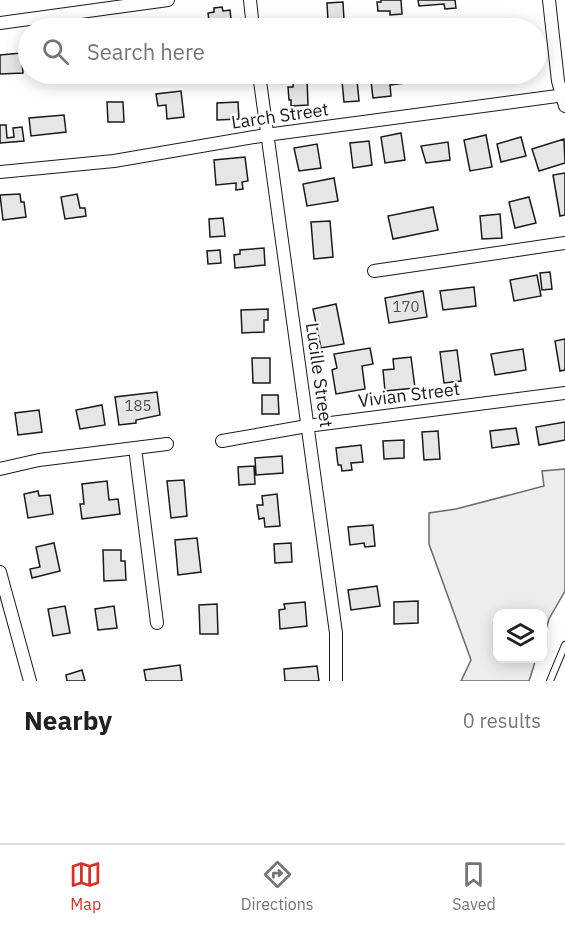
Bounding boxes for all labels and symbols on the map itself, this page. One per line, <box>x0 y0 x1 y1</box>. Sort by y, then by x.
street label: Larch Street <box>230 97 330 134</box>
house number: 170 <box>392 297 420 316</box>
street label: Lucille Street <box>301 321 338 429</box>
street label: Vivian Street <box>357 377 461 412</box>
house number: 185 <box>124 396 152 415</box>

